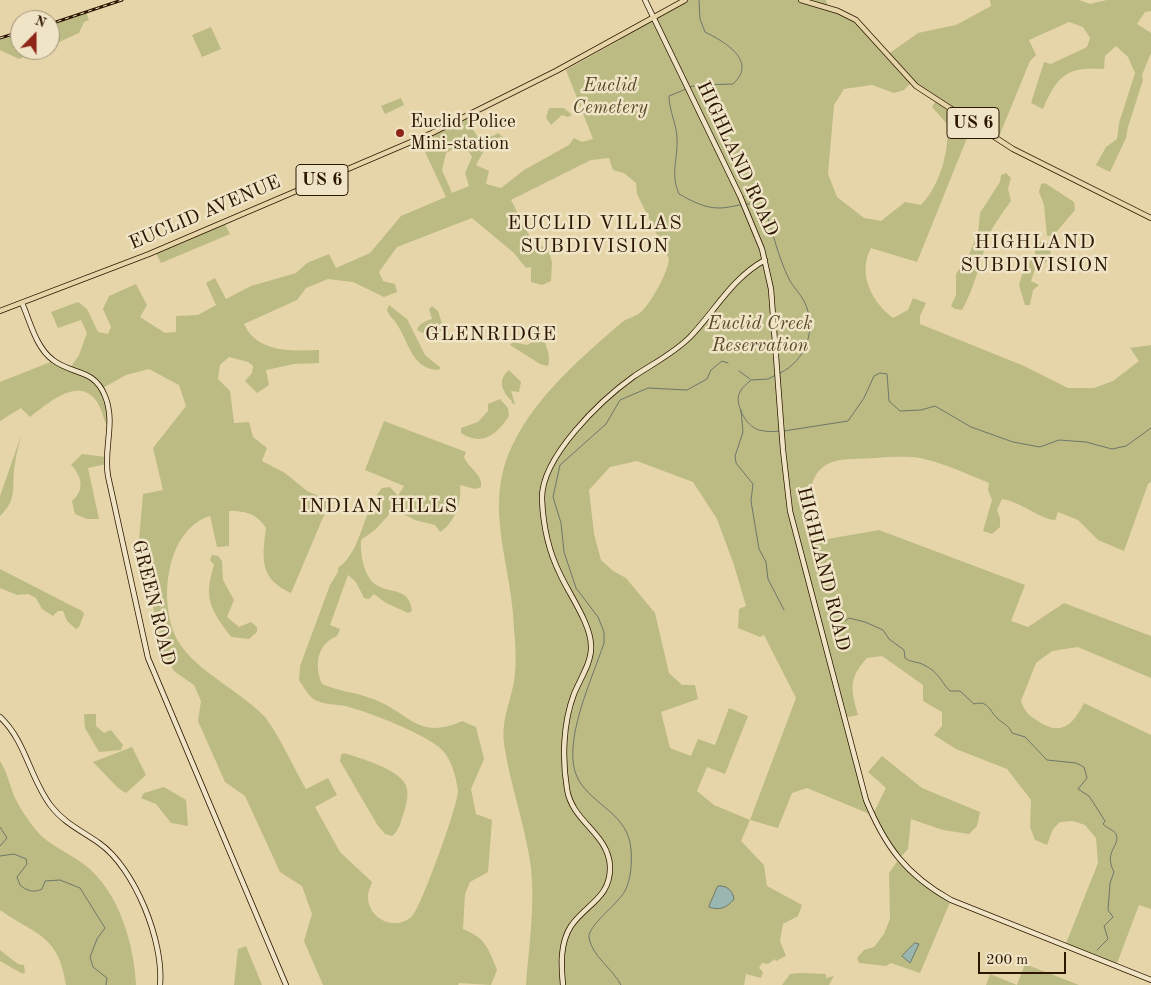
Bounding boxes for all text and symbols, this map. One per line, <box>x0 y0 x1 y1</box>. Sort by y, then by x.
north arrow <box>10 10 60 60</box>
text: N <box>33 14 48 31</box>
park label: Euclid Cemetery <box>572 75 648 119</box>
street label: HIGHLAND ROAD <box>691 78 783 240</box>
road number: US 6 <box>947 108 999 138</box>
place label: Euclid Police Mini-station <box>410 111 516 155</box>
marker: Euclid Police Mini-station <box>394 127 406 139</box>
road number: US 6 <box>296 164 348 196</box>
street label: EUCLID AVENUE <box>126 171 284 255</box>
district label: EUCLID VILLAS SUBDIVISION <box>506 212 684 259</box>
district label: HIGHLAND SUBDIVISION <box>959 231 1111 278</box>
park label: Euclid Creek Reservation <box>707 313 813 357</box>
district label: GLENRIDGE <box>424 323 558 347</box>
street label: HIGHLAND ROAD <box>792 485 854 653</box>
district label: INDIAN HILLS <box>299 495 459 519</box>
street label: GREEN ROAD <box>126 538 180 668</box>
scale bar <box>981 942 1068 974</box>
text: 200 m <box>986 953 1028 968</box>

